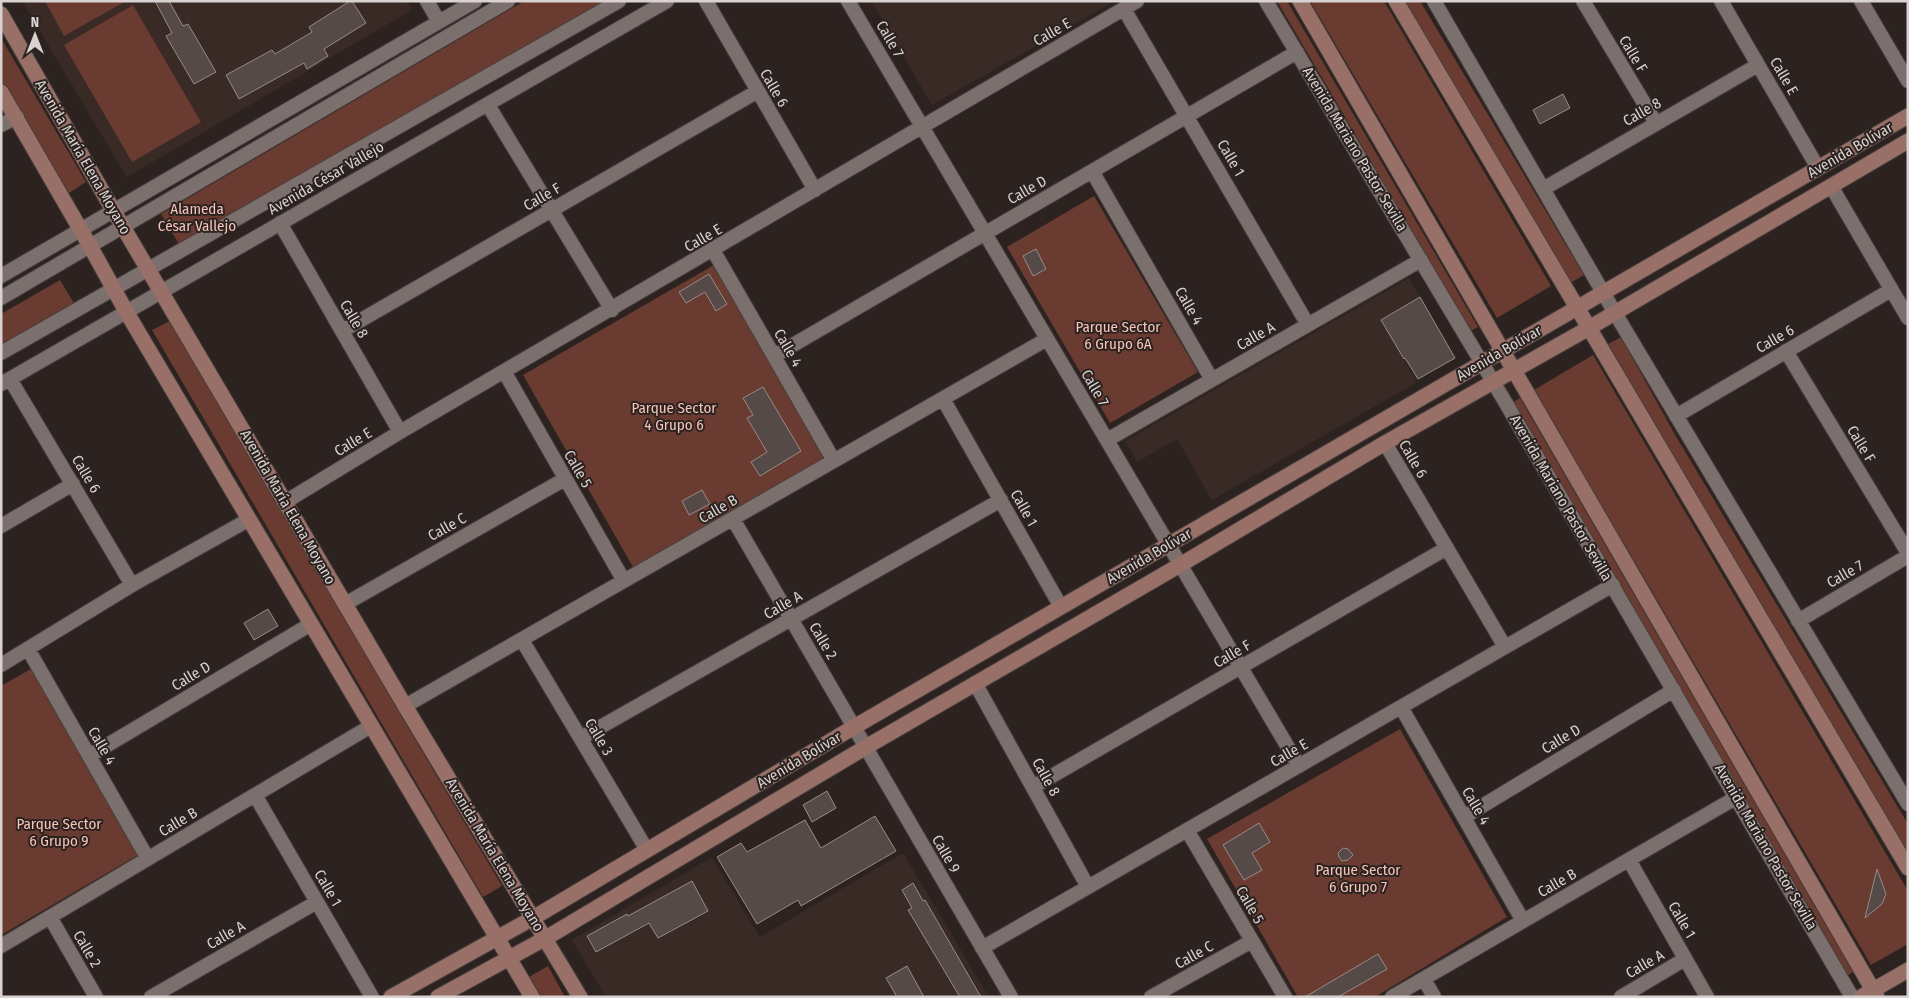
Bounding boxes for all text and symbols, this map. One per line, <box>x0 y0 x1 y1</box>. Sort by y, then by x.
north arrow <box>10 10 60 60</box>
text: N <box>31 14 39 31</box>
street label: Calle E <box>1030 14 1074 50</box>
street label: Calle 7 <box>872 17 908 61</box>
street label: Calle F <box>1615 32 1651 76</box>
street label: Calle E <box>1766 54 1802 98</box>
street label: Avenida Mariano Pastor Sevilla <box>1299 63 1411 235</box>
street label: Calle 6 <box>756 66 792 110</box>
street label: Avenida María Elena Moyano <box>31 76 135 238</box>
street label: Calle 8 <box>1620 94 1664 130</box>
street label: Avenida Bolívar <box>1804 118 1896 182</box>
street label: Calle 1 <box>1213 136 1249 180</box>
street label: Avenida César Vallejo <box>265 137 387 219</box>
street label: Calle D <box>1004 172 1050 208</box>
street label: Calle F <box>520 179 564 215</box>
park label: Alameda César Vallejo <box>158 200 236 235</box>
street label: Calle E <box>681 220 725 256</box>
street label: Calle 4 <box>1171 284 1207 328</box>
street label: Calle 8 <box>336 297 372 341</box>
park label: Parque Sector 6 Grupo 6A <box>1075 318 1161 353</box>
street label: Calle A <box>1234 318 1278 354</box>
street label: Avenida Bolívar <box>1453 321 1545 385</box>
street label: Calle 6 <box>1753 321 1797 357</box>
street label: Calle 4 <box>770 326 806 370</box>
street label: Calle 7 <box>1077 366 1113 410</box>
park label: Parque Sector 4 Grupo 6 <box>631 399 717 434</box>
street label: Avenida Mariano Pastor Sevilla <box>1506 412 1616 584</box>
street label: Calle F <box>1843 422 1879 466</box>
street label: Calle E <box>331 424 375 460</box>
street label: Avenida María Elena Moyano <box>236 426 340 588</box>
street label: Calle 6 <box>1395 437 1431 481</box>
street label: Calle 5 <box>560 447 596 491</box>
street label: Calle 6 <box>68 452 104 496</box>
street label: Calle 1 <box>1007 486 1041 530</box>
street label: Calle B <box>695 491 741 527</box>
street label: Calle C <box>425 509 470 545</box>
street label: Avenida Bolívar <box>1103 524 1195 588</box>
street label: Calle 7 <box>1823 556 1867 592</box>
street label: Calle A <box>761 587 805 623</box>
street label: Calle 2 <box>805 619 841 663</box>
street label: Calle F <box>1210 636 1254 672</box>
street label: Calle D <box>168 657 214 695</box>
street label: Calle 3 <box>581 715 617 759</box>
street label: Calle D <box>1538 720 1584 758</box>
street label: Calle 4 <box>84 724 120 768</box>
street label: Avenida Bolívar <box>753 727 845 792</box>
street label: Calle E <box>1267 735 1311 771</box>
street label: Calle 8 <box>1028 755 1064 799</box>
street label: Avenida Mariano Pastor Sevilla <box>1711 761 1821 933</box>
street label: Avenida María Elena Moyano <box>442 775 548 935</box>
street label: Calle 4 <box>1458 784 1494 828</box>
street label: Calle B <box>156 804 200 840</box>
park label: Parque Sector 6 Grupo 9 <box>16 815 102 850</box>
street label: Calle 9 <box>928 832 964 876</box>
park label: Parque Sector 6 Grupo 7 <box>1315 861 1401 896</box>
street label: Calle B <box>1534 865 1580 901</box>
street label: Calle 1 <box>310 866 346 910</box>
street label: Calle 5 <box>1232 883 1268 927</box>
street label: Calle 1 <box>1664 898 1700 942</box>
street label: Calle A <box>204 917 248 953</box>
street label: Calle 2 <box>69 927 105 971</box>
street label: Calle C <box>1172 937 1217 973</box>
street label: Calle A <box>1623 946 1667 982</box>

